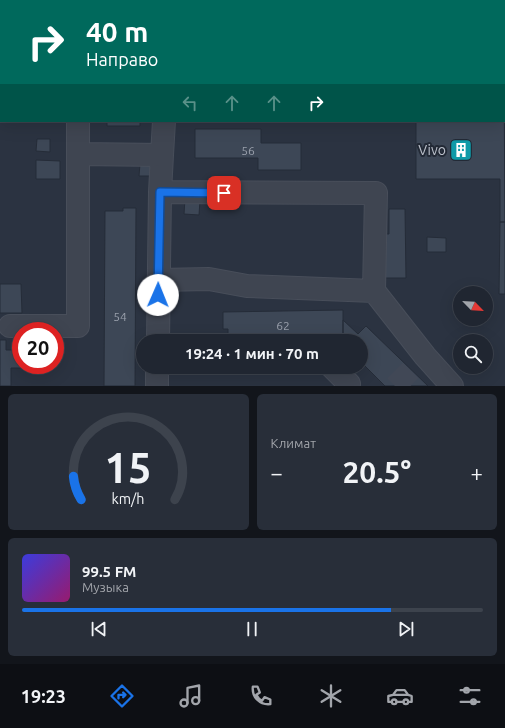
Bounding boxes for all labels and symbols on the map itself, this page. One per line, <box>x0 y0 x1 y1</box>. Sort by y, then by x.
building icon: Vivo <box>448 137 474 163</box>
place label: Vivo <box>418 142 446 158</box>
house number: 56 <box>241 144 255 157</box>
pin <box>207 176 241 210</box>
position arrow <box>137 274 179 316</box>
north arrow <box>453 286 493 326</box>
house number: 54 <box>113 310 127 323</box>
house number: 62 <box>276 319 290 332</box>
speed limit sign: 20 <box>12 322 64 374</box>

